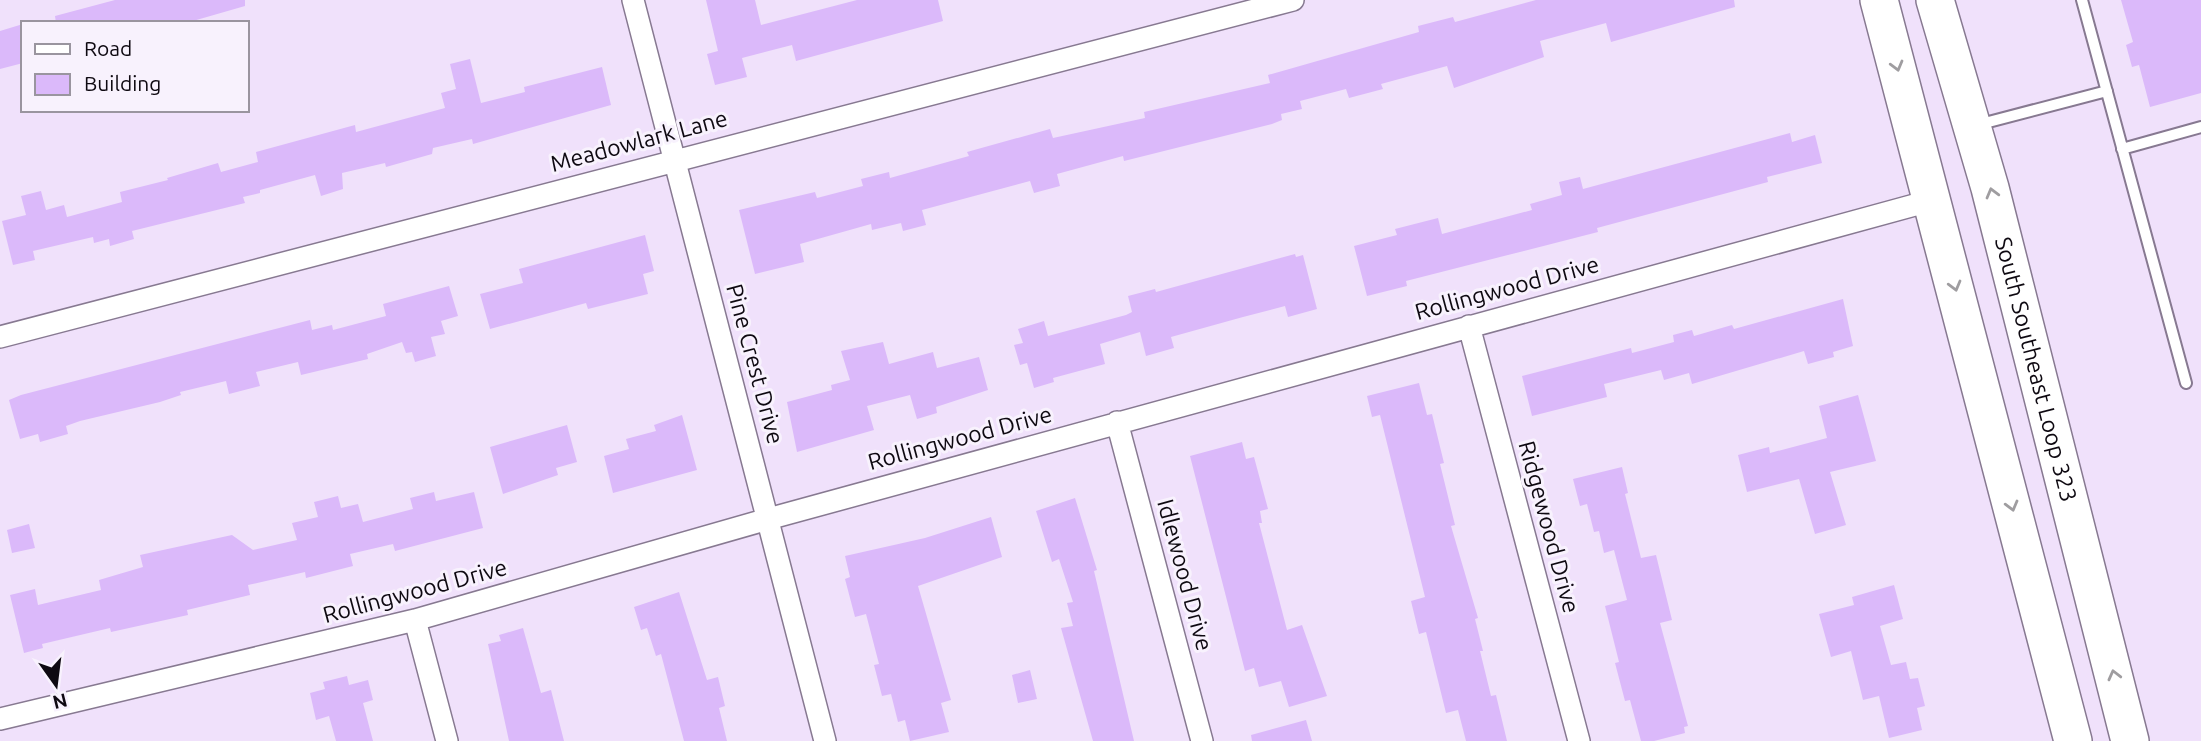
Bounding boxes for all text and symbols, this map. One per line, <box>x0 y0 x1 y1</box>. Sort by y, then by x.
legend <box>21 21 248 112</box>
text: Road <box>84 36 132 60</box>
one-way arrow <box>1889 60 1903 72</box>
text: Building <box>84 71 161 95</box>
street label: Meadowlark Lane <box>548 105 730 176</box>
one-way arrow <box>1985 187 2000 199</box>
street label: South Southeast Loop 323 <box>1991 234 2082 504</box>
street label: Rollingwood Drive <box>1412 251 1602 324</box>
one-way arrow <box>1947 280 1961 292</box>
street label: Pine Crest Drive <box>722 281 789 447</box>
street label: Rollingwood Drive <box>865 401 1055 474</box>
street label: Ridgewood Drive <box>1514 438 1584 616</box>
street label: Idlewood Drive <box>1153 496 1218 653</box>
one-way arrow <box>2004 500 2018 512</box>
street label: Rollingwood Drive <box>320 554 510 627</box>
north arrow <box>21 650 91 720</box>
one-way arrow <box>2108 669 2122 681</box>
text: N <box>51 689 70 714</box>

